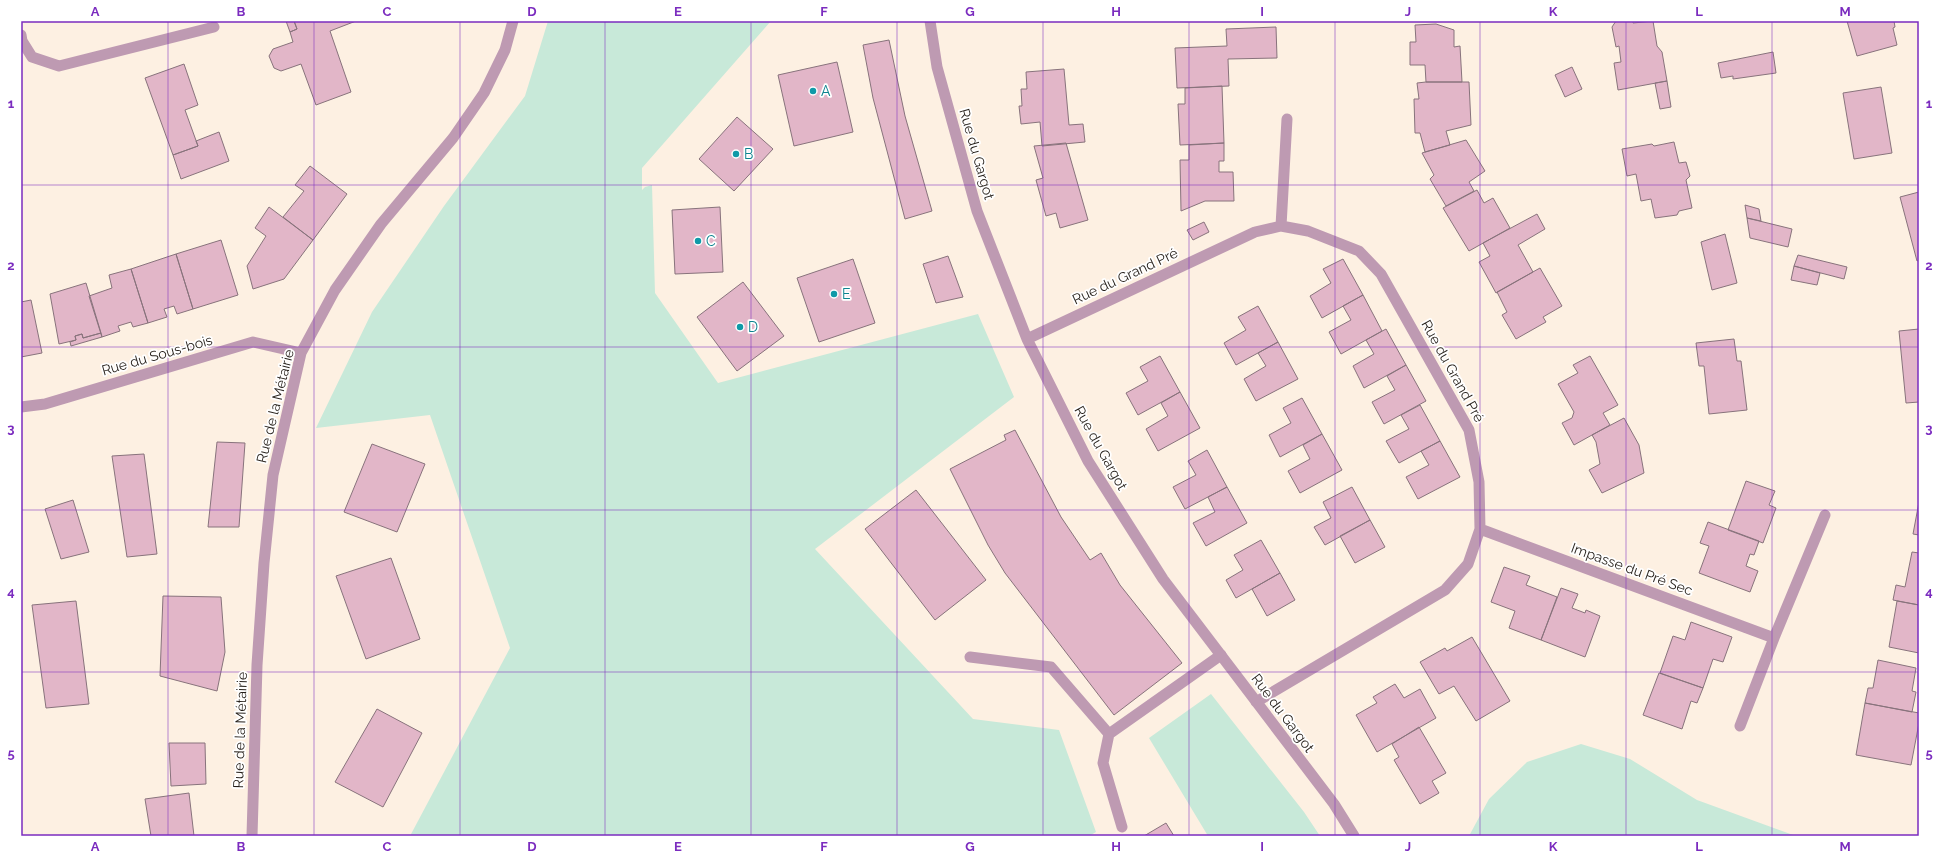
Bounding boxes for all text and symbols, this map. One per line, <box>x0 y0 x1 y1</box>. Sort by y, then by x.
text: A <box>91 4 100 19</box>
text: B <box>237 4 246 19</box>
text: C <box>383 4 392 19</box>
text: D <box>527 4 537 19</box>
text: E <box>674 4 682 19</box>
text: F <box>820 4 828 19</box>
text: G <box>965 4 975 19</box>
text: H <box>1111 4 1121 19</box>
text: I <box>1260 4 1264 19</box>
text: J <box>1405 4 1411 19</box>
text: K <box>1549 4 1558 19</box>
text: L <box>1695 4 1703 19</box>
text: M <box>1839 4 1851 19</box>
place label: A <box>821 83 831 99</box>
marker: A <box>808 86 818 96</box>
text: 1 <box>8 96 15 111</box>
text: 1 <box>1926 96 1933 111</box>
street label: Rue du Gargot <box>956 107 998 202</box>
place label: B <box>744 146 753 162</box>
marker: B <box>731 149 741 159</box>
place label: C <box>706 233 716 249</box>
marker: C <box>693 236 703 246</box>
street label: Rue du Grand Pré <box>1070 245 1180 307</box>
text: 2 <box>7 258 15 273</box>
text: 2 <box>1925 258 1933 273</box>
place label: E <box>842 286 851 302</box>
marker: E <box>829 289 839 299</box>
street label: Rue du Grand Pré <box>1418 317 1488 425</box>
place label: D <box>748 319 758 335</box>
marker: D <box>735 322 745 332</box>
street label: Rue du Sous-bois <box>100 331 214 378</box>
street label: Rue de la Métairie <box>253 348 297 464</box>
street label: Rue du Gargot <box>1071 403 1131 493</box>
text: 3 <box>7 421 15 436</box>
text: 3 <box>1925 421 1933 436</box>
street label: Impasse du Pré Sec <box>1569 540 1695 599</box>
text: 4 <box>7 584 15 599</box>
text: 4 <box>1925 584 1933 599</box>
street label: Rue de la Métairie <box>230 671 250 789</box>
street label: Rue du Gargot <box>1248 671 1318 755</box>
text: 5 <box>7 746 15 761</box>
text: 5 <box>1925 746 1933 761</box>
text: A <box>91 839 100 854</box>
text: B <box>237 839 246 854</box>
text: C <box>383 839 392 854</box>
text: D <box>527 839 537 854</box>
text: E <box>674 839 682 854</box>
text: F <box>820 839 828 854</box>
text: G <box>965 839 975 854</box>
text: H <box>1111 839 1121 854</box>
text: I <box>1260 839 1264 854</box>
text: J <box>1405 839 1411 854</box>
text: K <box>1549 839 1558 854</box>
text: L <box>1695 839 1703 854</box>
text: M <box>1839 839 1851 854</box>

